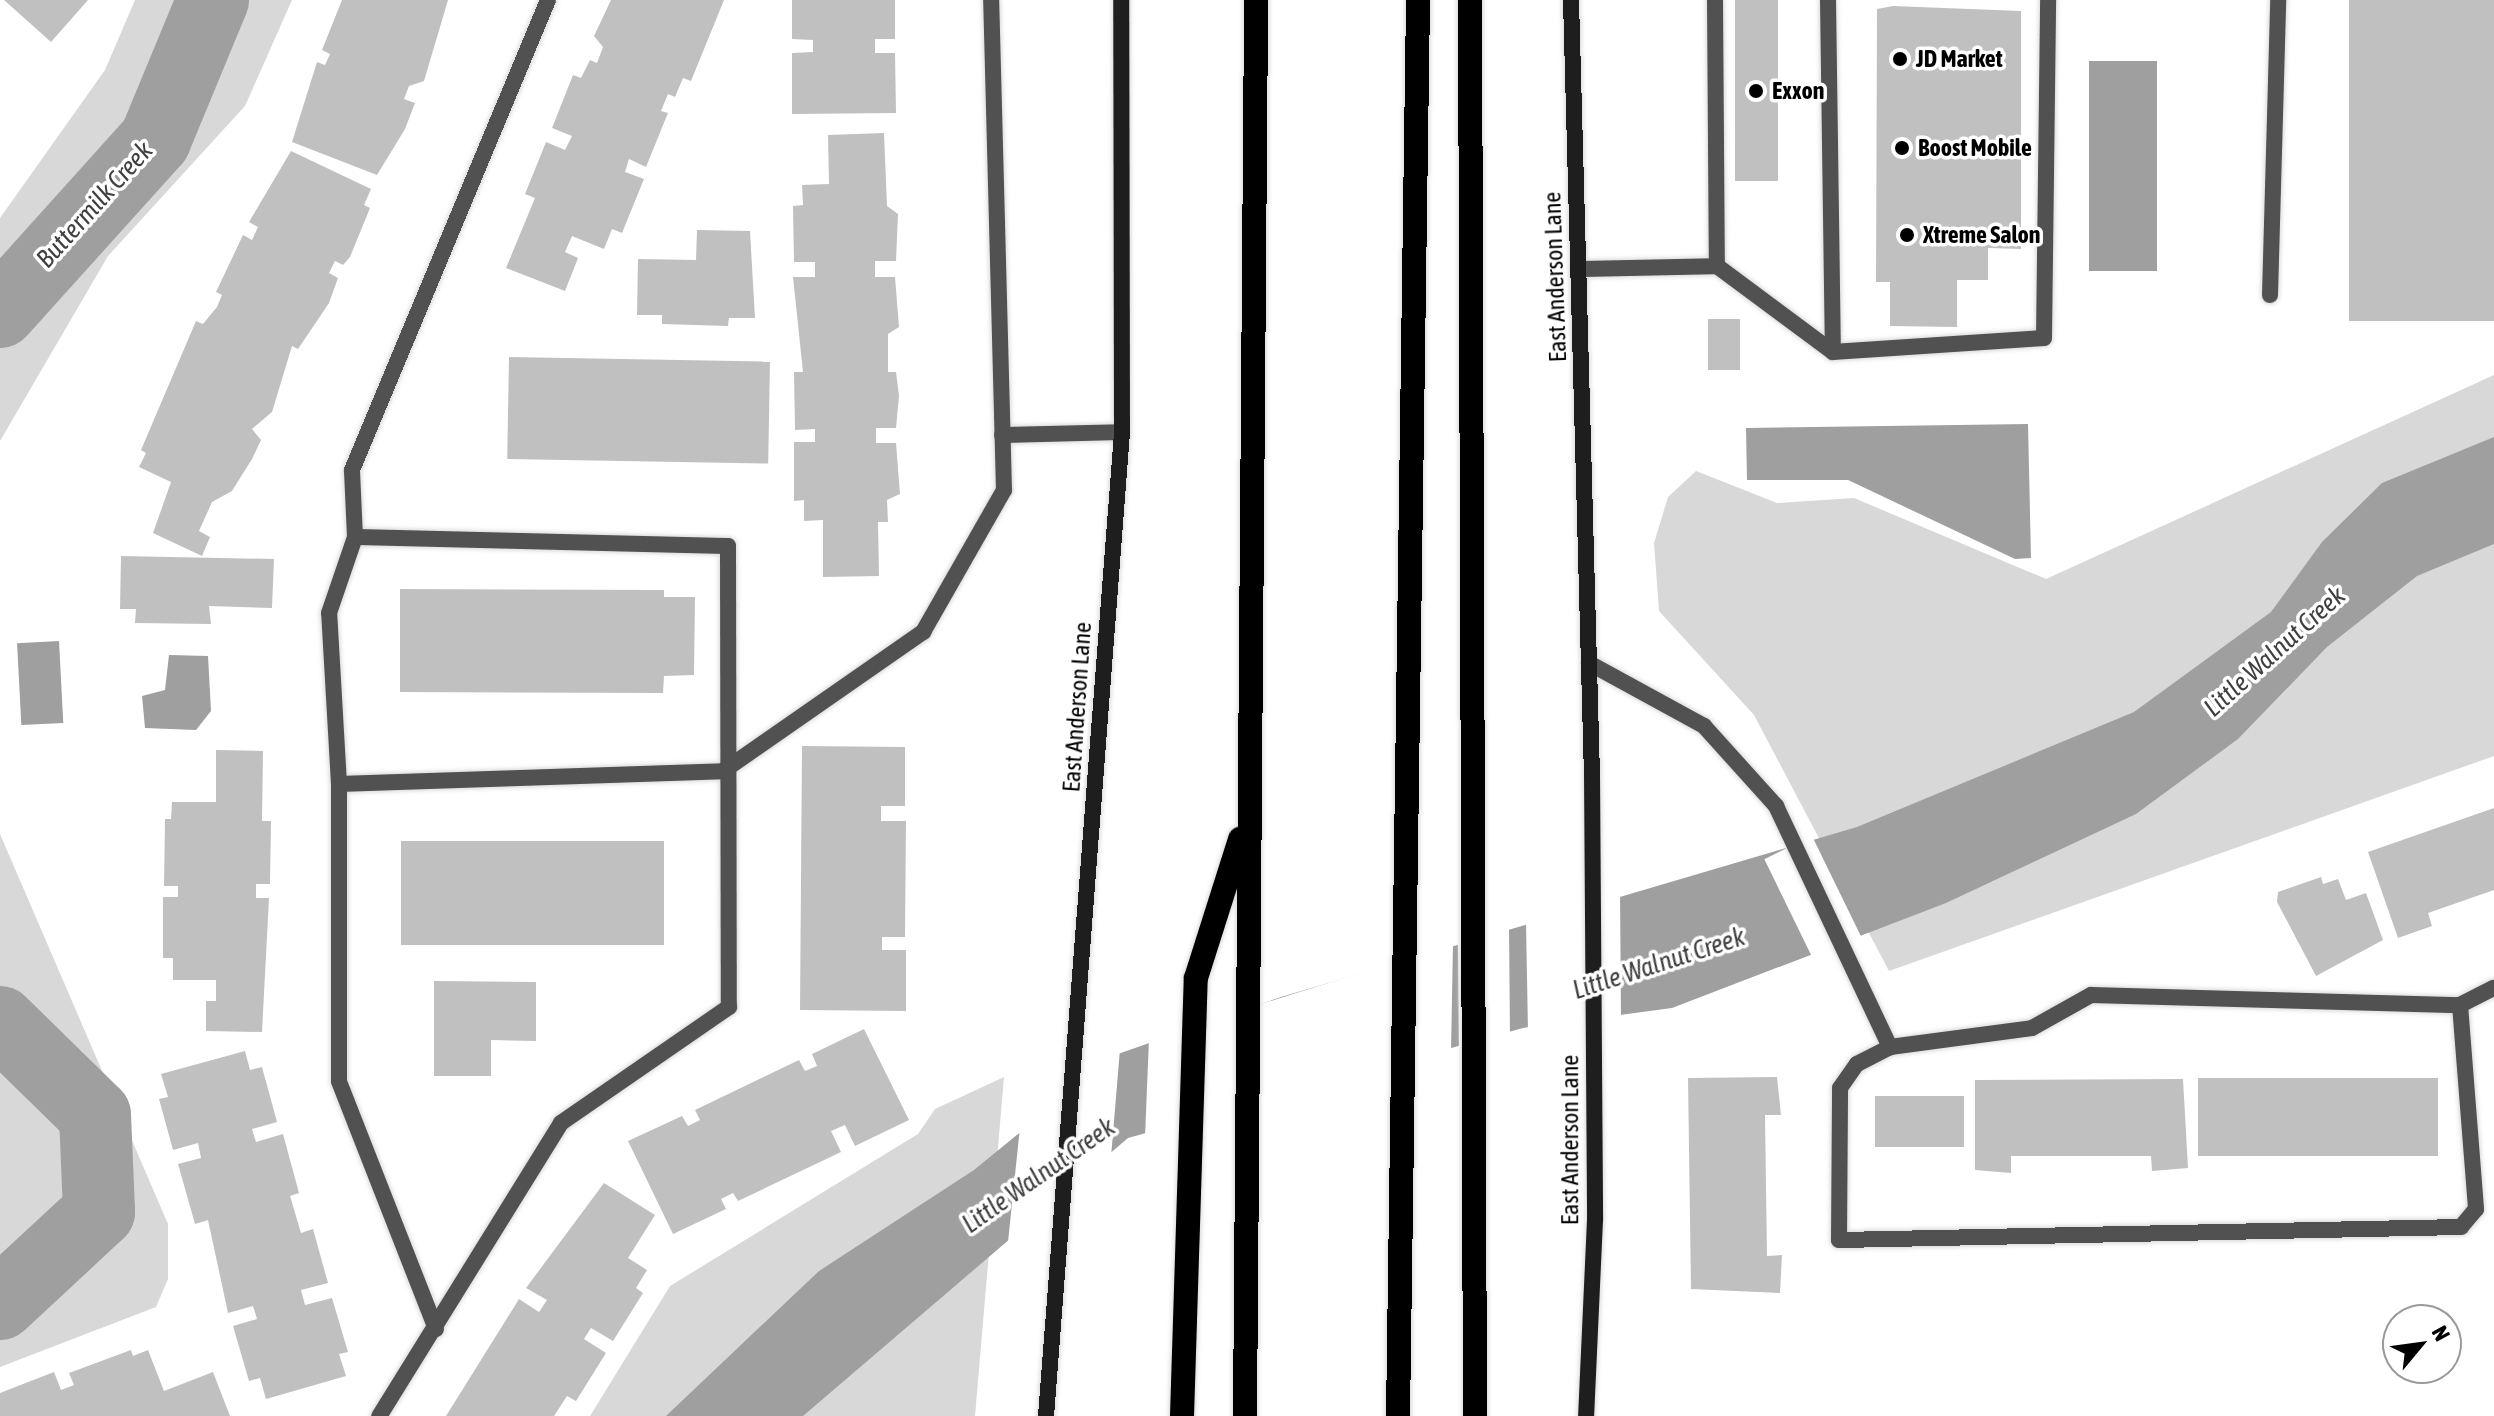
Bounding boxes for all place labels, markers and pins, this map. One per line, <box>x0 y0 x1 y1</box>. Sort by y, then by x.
place label: JD Market <box>1916 45 2003 73</box>
marker: JD Market <box>1891 50 1909 68</box>
place label: Exxon <box>1772 77 1824 105</box>
marker: Exxon <box>1747 82 1765 100</box>
place label: Boost Mobile <box>1918 134 2032 162</box>
marker: Boost Mobile <box>1893 139 1911 157</box>
place label: Xtreme Salon <box>1923 221 2040 249</box>
marker: Xtreme Salon <box>1898 226 1916 244</box>

